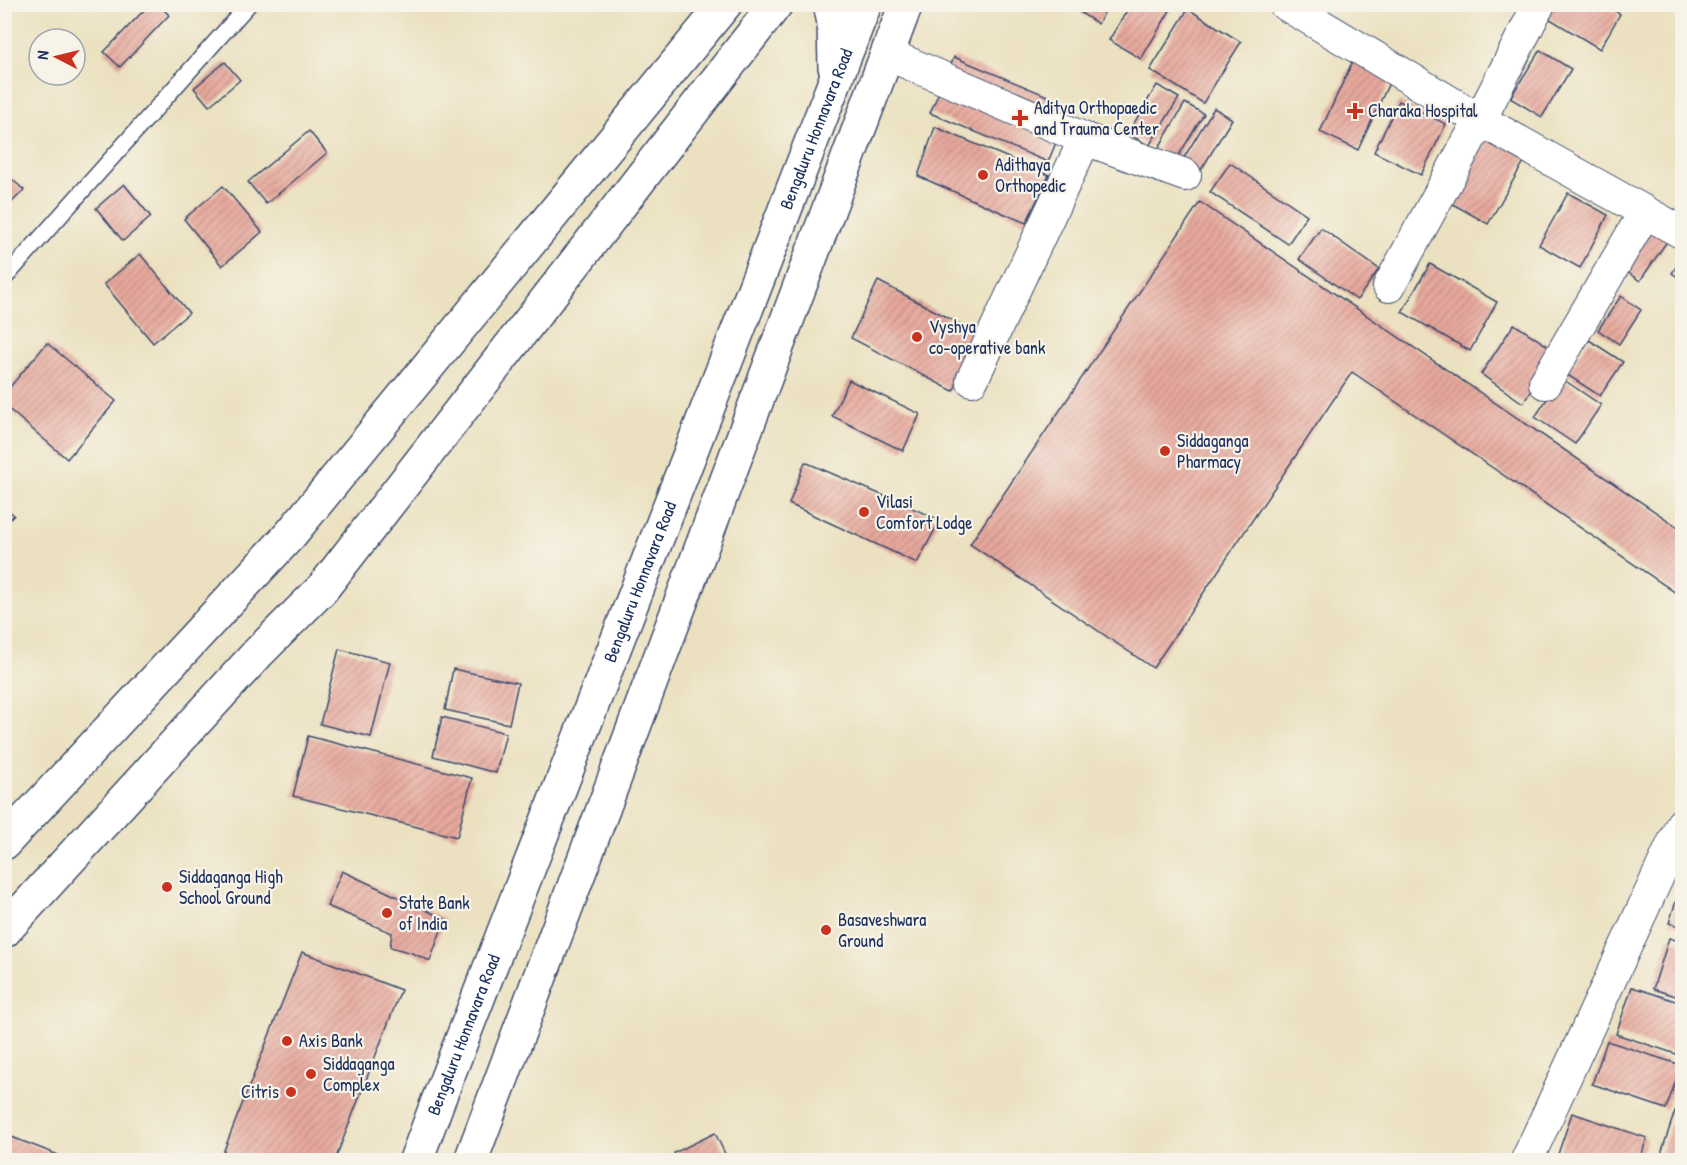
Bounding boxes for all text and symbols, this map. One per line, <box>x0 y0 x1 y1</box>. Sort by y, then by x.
north arrow <box>27 27 87 87</box>
street label: Bengaluru Honnavara Road <box>773 45 859 213</box>
text: N <box>31 49 54 61</box>
place label: Aditya Orthopaedic and Trauma Center <box>1034 95 1159 141</box>
place label: Charaka Hospital <box>1368 98 1478 123</box>
marker: Charaka Hospital <box>1346 102 1364 120</box>
marker: Aditya Orthopaedic and Trauma Center <box>1011 109 1029 127</box>
place label: Adithaya Orthopedic <box>995 152 1066 198</box>
marker: Adithaya Orthopedic <box>976 168 990 182</box>
place label: Vyshya co-operative bank <box>929 314 1046 360</box>
marker: Vyshya co-operative bank <box>910 330 924 344</box>
place label: Siddaganga Pharmacy <box>1177 428 1249 474</box>
marker: Siddaganga Pharmacy <box>1158 444 1172 458</box>
place label: Vilasi Comfort Lodge <box>876 489 972 535</box>
street label: Bengaluru Honnavara Road <box>597 498 682 666</box>
marker: Vilasi Comfort Lodge <box>857 505 871 519</box>
place label: Siddaganga High School Ground <box>179 864 283 910</box>
marker: Siddaganga High School Ground <box>160 880 174 894</box>
place label: State Bank of India <box>399 890 470 936</box>
marker: State Bank of India <box>380 906 394 920</box>
place label: Basaveshwara Ground <box>838 907 926 953</box>
marker: Basaveshwara Ground <box>819 923 833 937</box>
street label: Bengaluru Honnavara Road <box>421 951 506 1119</box>
place label: Axis Bank <box>299 1028 363 1053</box>
marker: Axis Bank <box>280 1034 294 1048</box>
place label: Siddaganga Complex <box>323 1051 395 1097</box>
marker: Siddaganga Complex <box>304 1067 318 1081</box>
place label: Citris <box>241 1079 279 1104</box>
marker: Citris <box>284 1085 298 1099</box>

